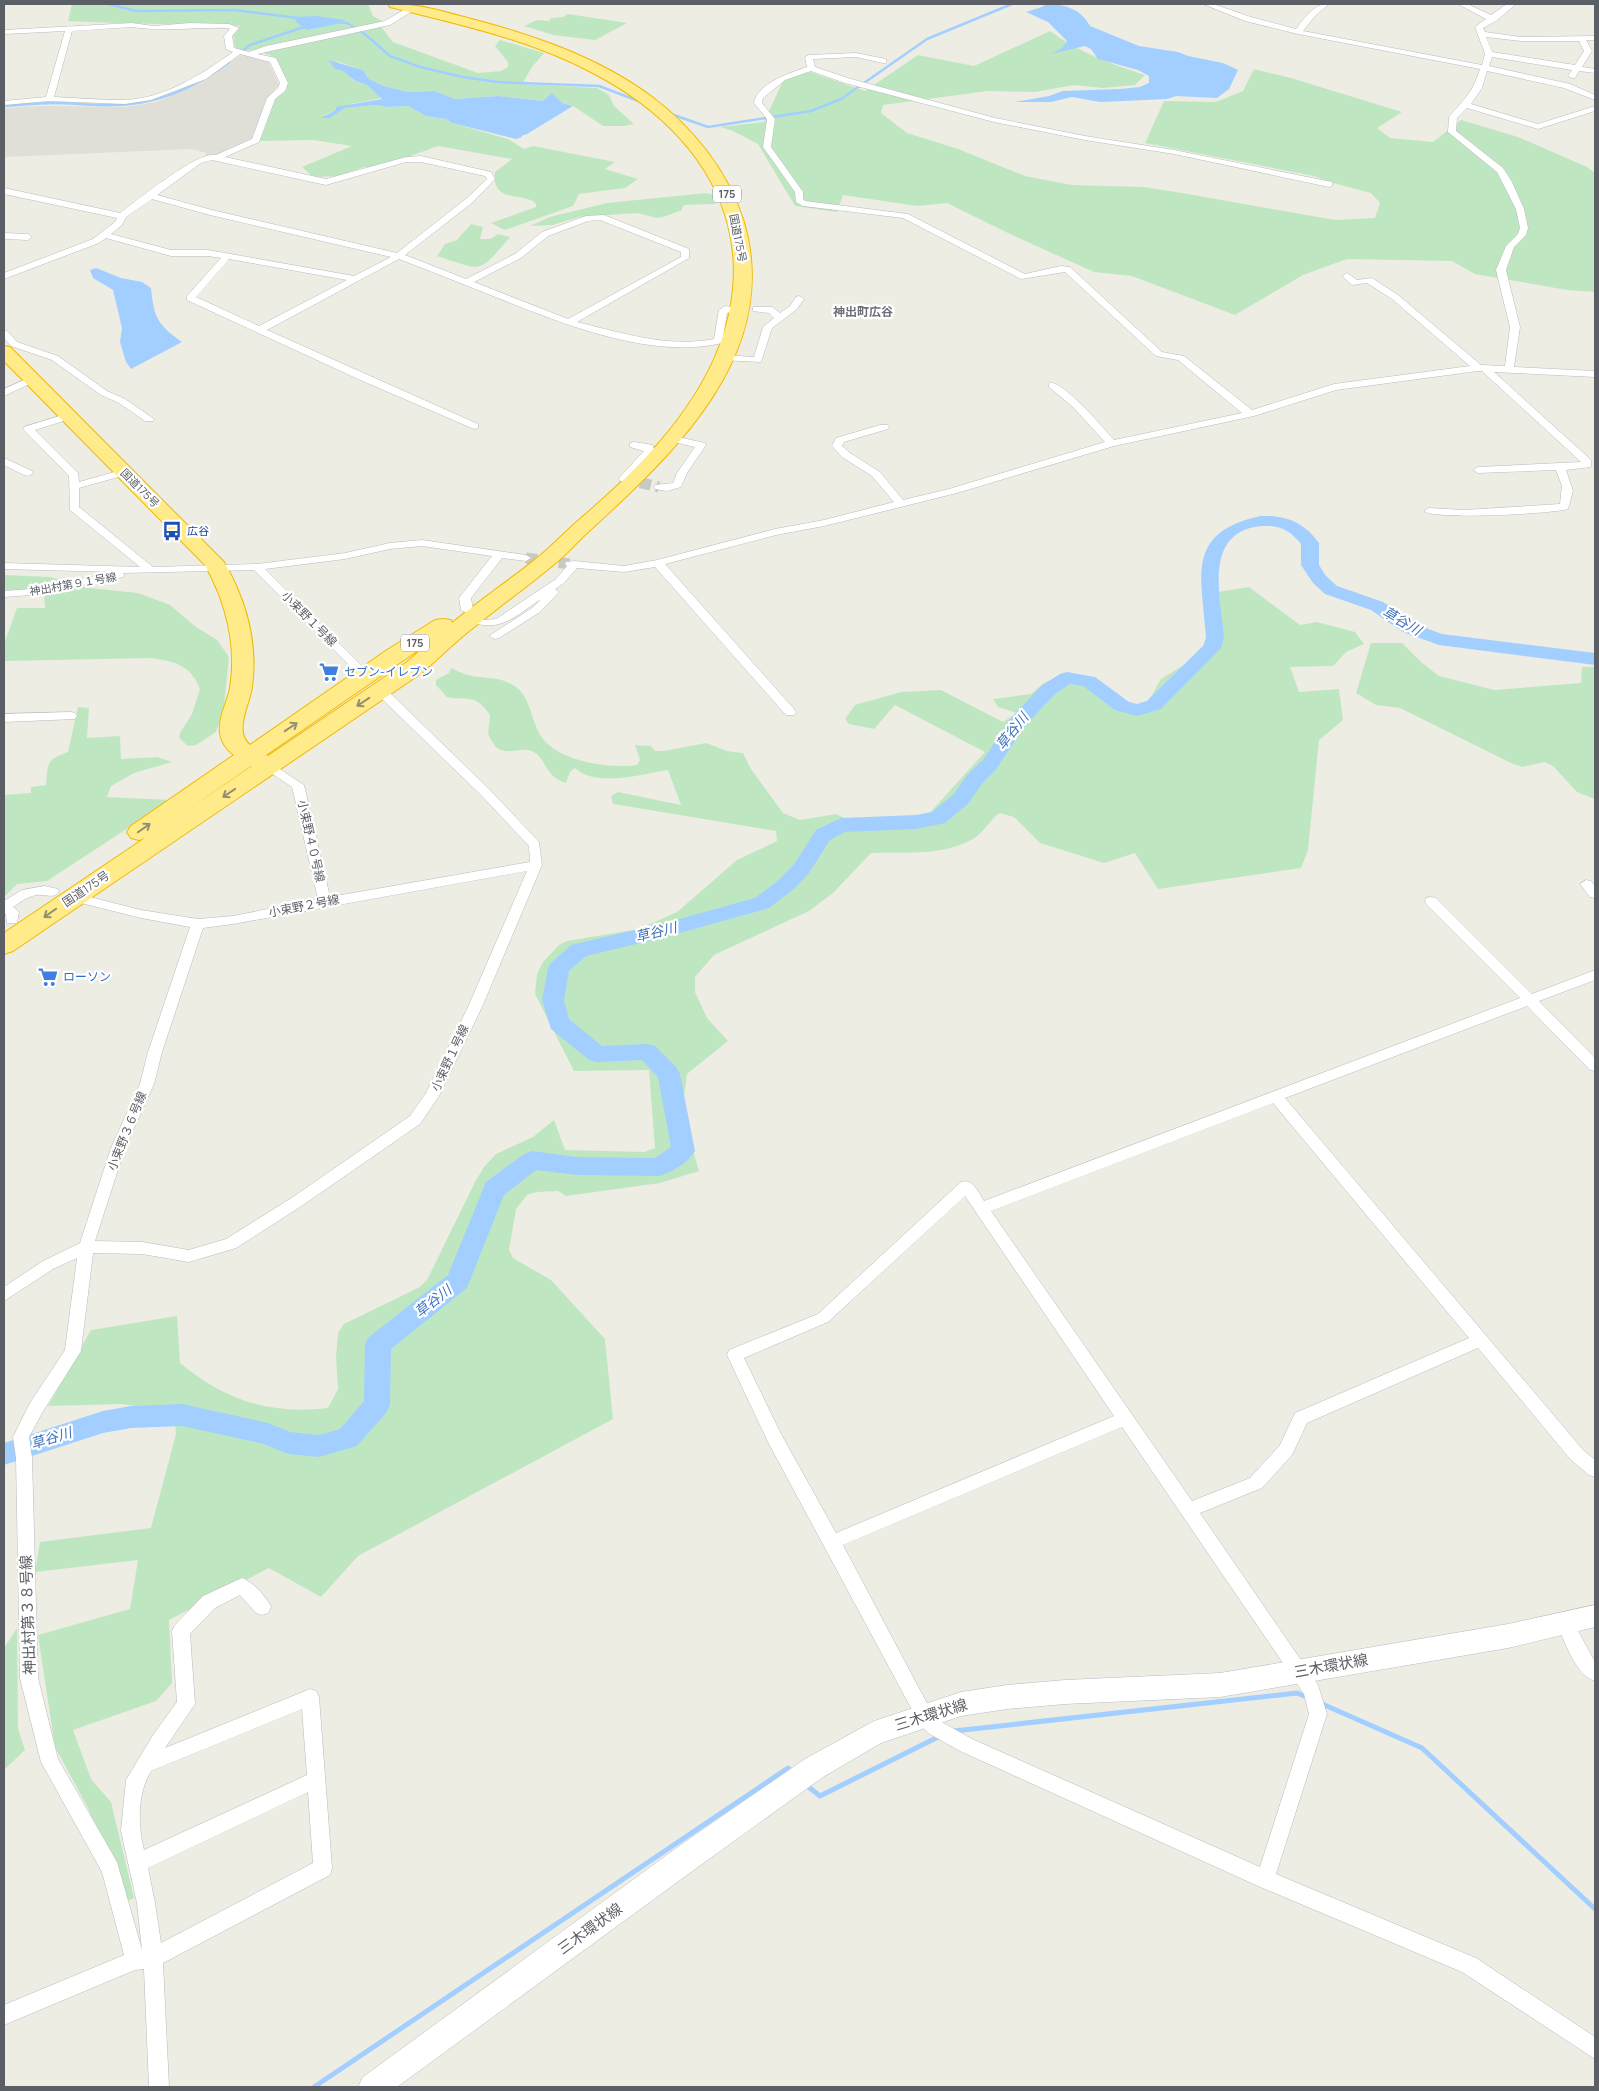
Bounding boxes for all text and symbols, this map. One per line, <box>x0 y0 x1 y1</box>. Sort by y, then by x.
road number: 175 <box>713 185 741 202</box>
street label: 国道175号 <box>726 212 751 263</box>
district label: 神出町広谷 <box>833 303 893 320</box>
street label: 国道175号 <box>118 465 163 510</box>
bus stop icon: 広谷 <box>161 520 183 542</box>
place label: 広谷 <box>187 523 209 538</box>
street label: 神出村第９１号線 <box>28 568 118 599</box>
street label: 小束野１号線 <box>278 587 341 650</box>
water label: 草谷川 <box>1379 602 1427 640</box>
road number: 175 <box>401 634 429 651</box>
supermarket icon: セブン-イレブン <box>318 661 340 683</box>
place label: セブン-イレブン <box>344 663 433 680</box>
one-way arrow <box>357 697 371 707</box>
water label: 草谷川 <box>991 707 1033 753</box>
one-way arrow <box>283 722 297 732</box>
one-way arrow <box>222 788 236 798</box>
street label: 小束野４０号線 <box>294 798 329 884</box>
one-way arrow <box>137 823 151 833</box>
street label: 国道175号 <box>59 867 113 911</box>
street label: 小束野２号線 <box>267 890 341 921</box>
one-way arrow <box>44 908 58 918</box>
water label: 草谷川 <box>633 917 680 946</box>
supermarket icon: ローソン <box>37 966 59 988</box>
place label: ローソン <box>63 968 111 985</box>
street label: 小束野１号線 <box>427 1022 472 1094</box>
street label: 小束野３６号線 <box>103 1089 150 1173</box>
water label: 草谷川 <box>410 1279 457 1321</box>
water label: 草谷川 <box>28 1422 76 1453</box>
street label: 神出村第３８号線 <box>15 1555 40 1675</box>
street label: 三木環状線 <box>1292 1649 1370 1682</box>
street label: 三木環状線 <box>892 1694 970 1736</box>
street label: 三木環状線 <box>553 1898 626 1959</box>

